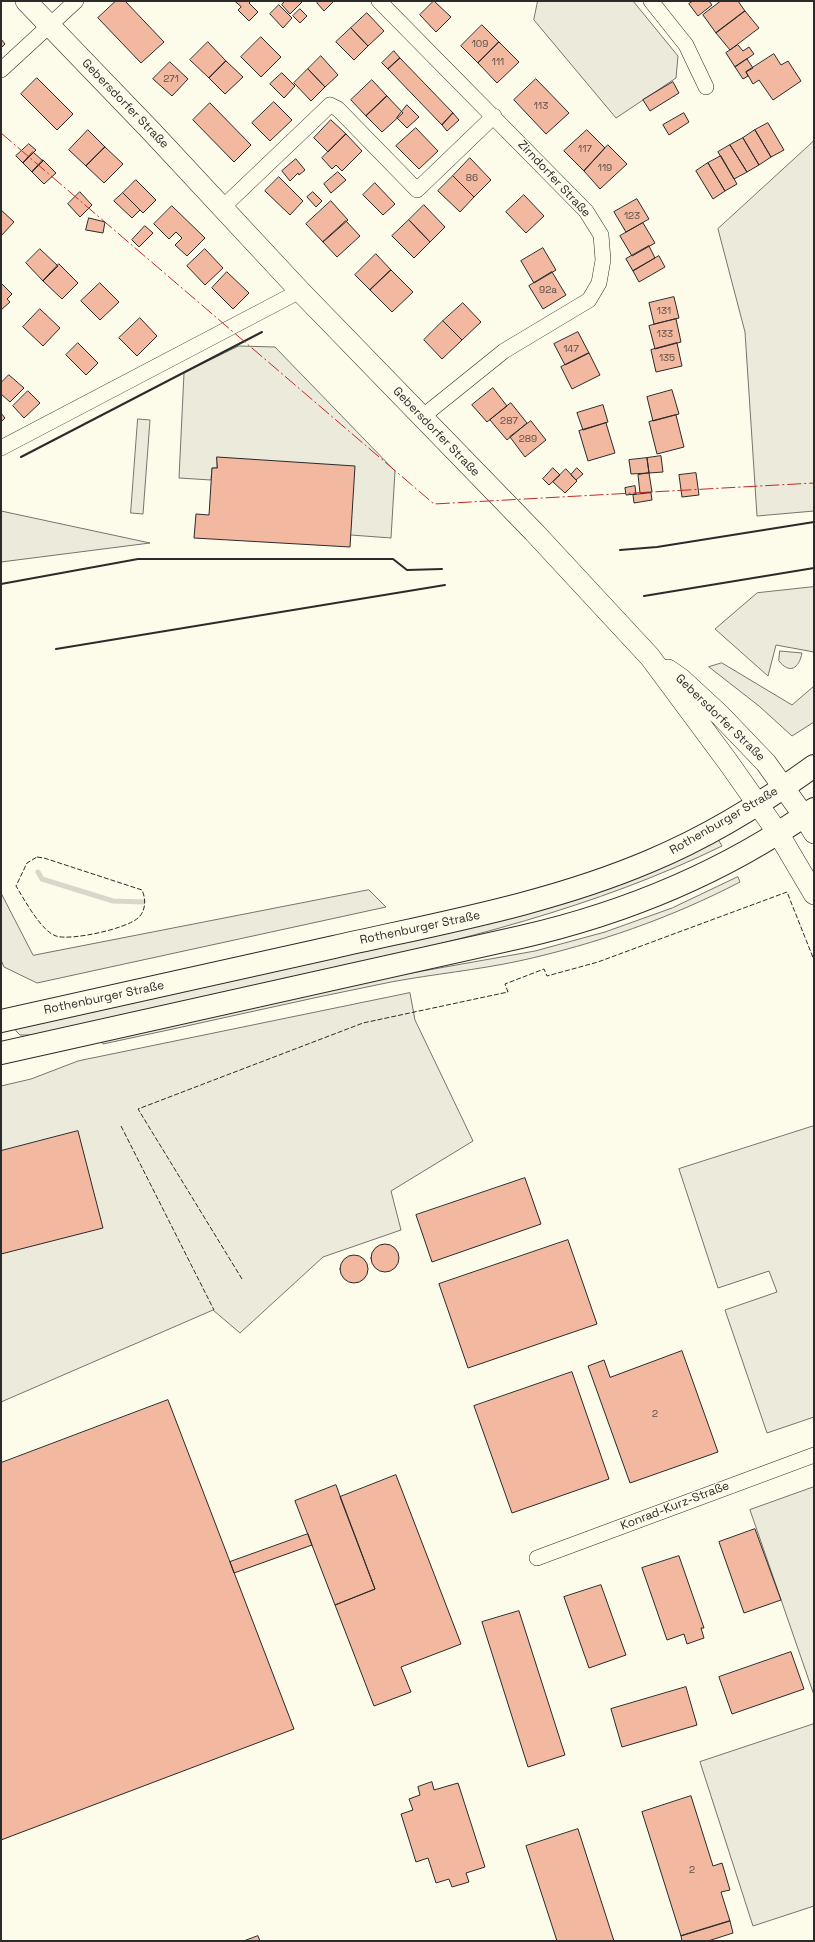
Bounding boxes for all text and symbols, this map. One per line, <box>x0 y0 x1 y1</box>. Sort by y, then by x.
house number: 109 <box>472 38 488 50</box>
street label: Gebersdorfer Straße <box>79 56 171 152</box>
house number: 111 <box>492 56 504 68</box>
house number: 271 <box>163 73 179 85</box>
house number: 113 <box>534 100 548 112</box>
street label: Zirndorfer Straße <box>515 138 593 220</box>
house number: 117 <box>578 143 592 155</box>
house number: 119 <box>598 162 612 174</box>
house number: 86 <box>466 172 478 184</box>
house number: 123 <box>624 210 640 222</box>
house number: 92a <box>539 284 557 296</box>
house number: 131 <box>657 305 671 317</box>
house number: 133 <box>657 328 673 340</box>
house number: 147 <box>563 343 579 355</box>
house number: 135 <box>659 352 675 364</box>
street label: Gebersdorfer Straße <box>390 384 482 480</box>
house number: 287 <box>500 415 518 427</box>
house number: 289 <box>519 433 537 445</box>
street label: Gebersdorfer Straße <box>672 672 768 764</box>
street label: Rothenburger Straße <box>667 784 781 858</box>
street label: Rothenburger Straße <box>359 908 481 948</box>
street label: Rothenburger Straße <box>43 978 165 1018</box>
house number: 2 <box>652 1408 658 1420</box>
street label: Konrad-Kurz-Straße <box>619 1479 731 1533</box>
house number: 2 <box>689 1864 695 1876</box>

